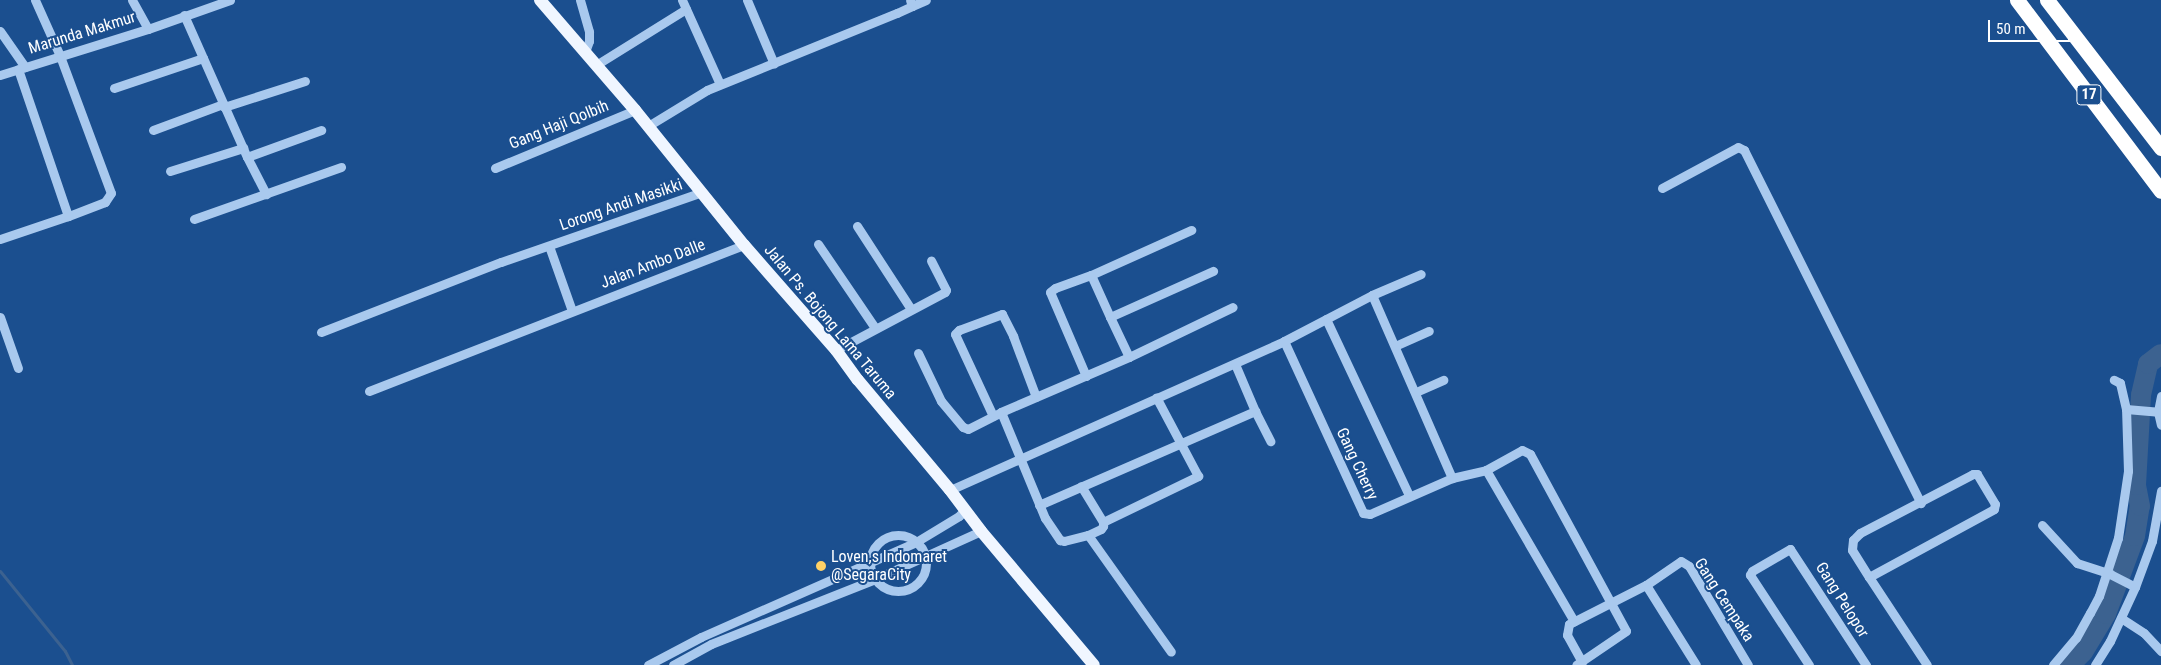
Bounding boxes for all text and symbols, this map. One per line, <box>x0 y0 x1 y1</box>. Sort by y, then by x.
street label: Marunda Makmur <box>26 8 138 58</box>
scale bar <box>1991 10 2074 42</box>
text: 50 m <box>1996 20 2026 38</box>
road number: 17 <box>2075 82 2103 108</box>
street label: Gang Haji Qolbih <box>506 96 612 154</box>
street label: Lorong Andi Masikki <box>557 175 685 235</box>
street label: Jalan Ambo Dalle <box>598 235 708 293</box>
street label: Jalan Ps. Bojong Lama Taruma <box>760 241 900 403</box>
street label: Gang Cherry <box>1332 425 1382 503</box>
place label: Loven,s Indomaret @SegaraCity <box>831 547 947 585</box>
street label: Gang Cempaka <box>1690 555 1758 645</box>
street label: Gang Pelopor <box>1811 559 1873 641</box>
marker: Loven,s Indomaret @SegaraCity <box>815 560 827 572</box>

